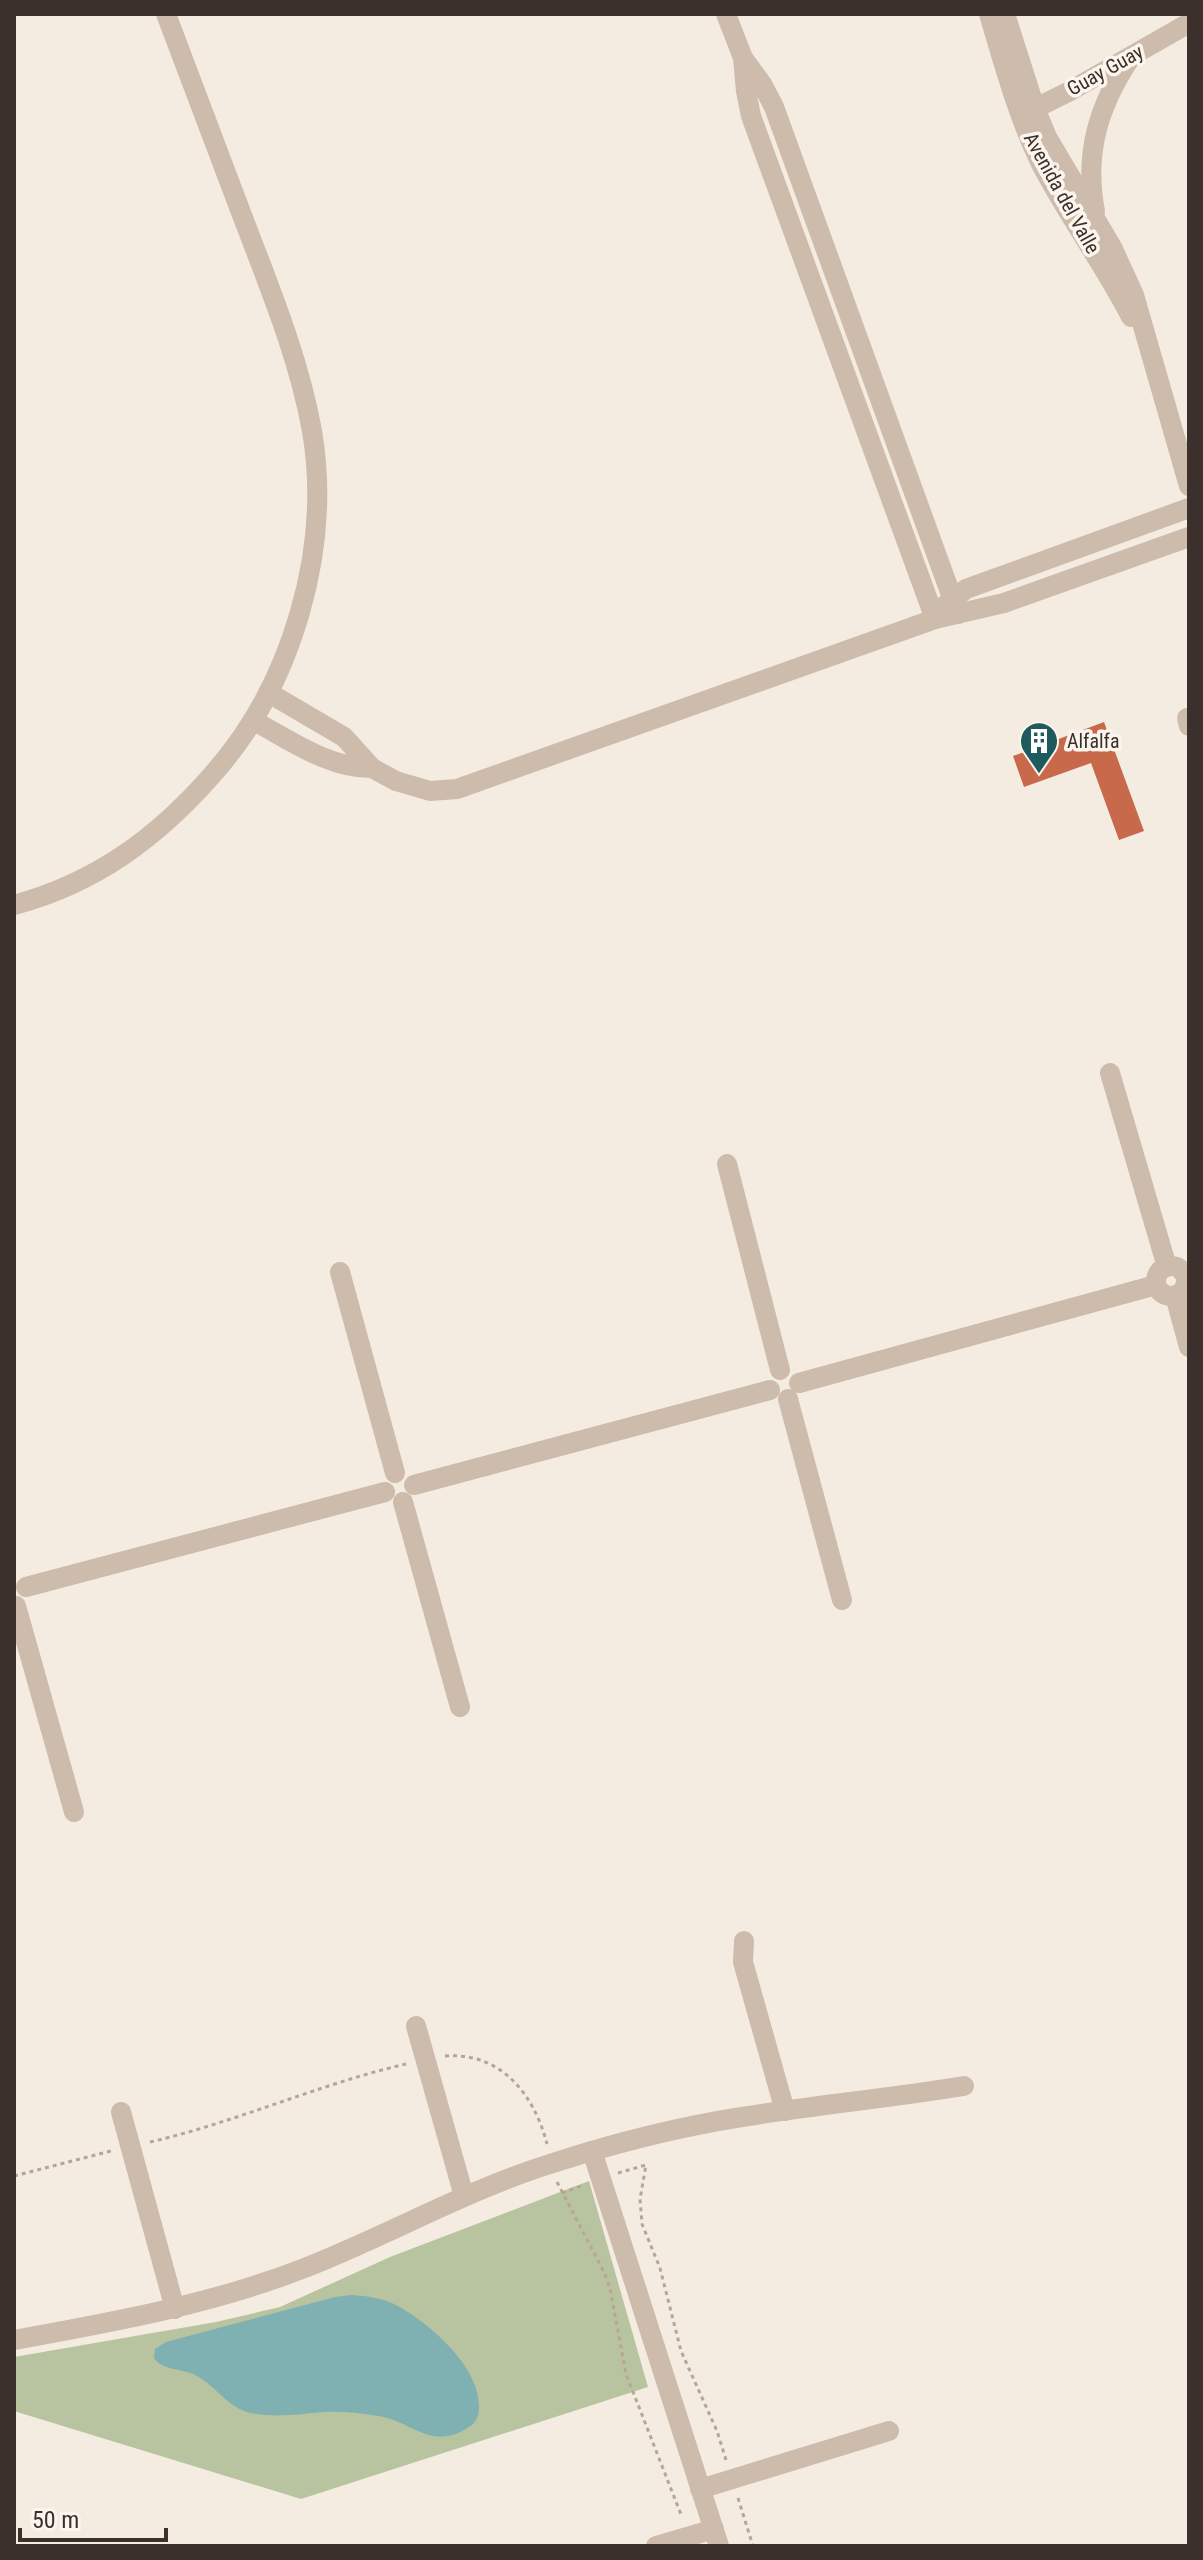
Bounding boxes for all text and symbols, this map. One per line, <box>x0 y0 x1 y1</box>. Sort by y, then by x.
street label: Guay Guay <box>1063 39 1147 101</box>
street label: Avenida del Valle <box>1019 128 1105 258</box>
building icon: Alfalfa <box>1018 720 1060 775</box>
place label: Alfalfa <box>1067 729 1120 753</box>
scale bar <box>20 2492 166 2542</box>
text: 50 m <box>32 2506 79 2534</box>

